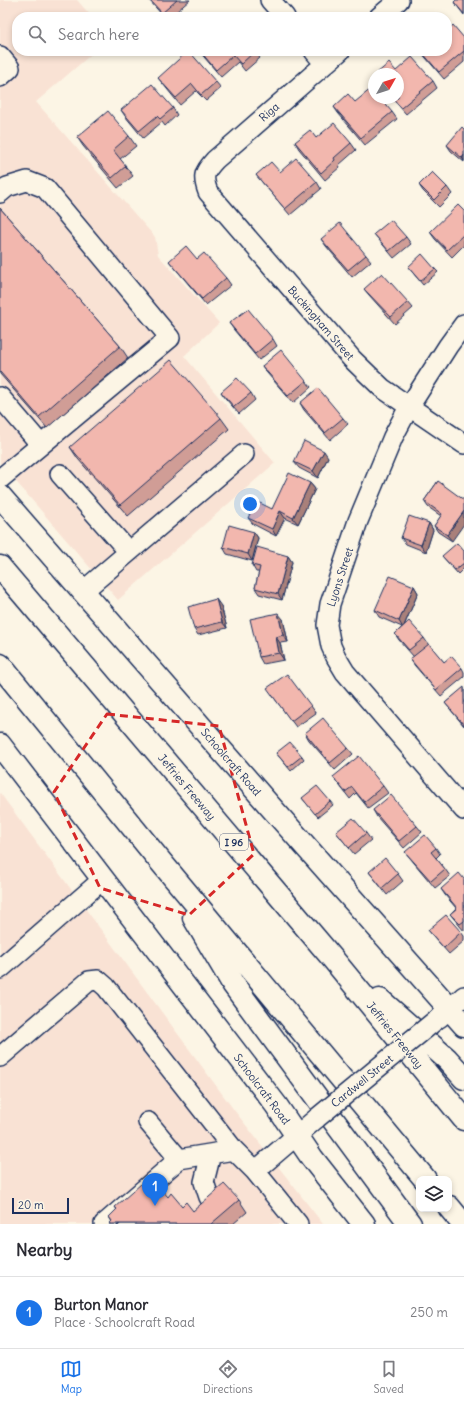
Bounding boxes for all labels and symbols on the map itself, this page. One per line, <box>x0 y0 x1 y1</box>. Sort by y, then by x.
north arrow <box>368 68 404 104</box>
street label: Riga <box>256 100 282 124</box>
street label: Buckingham Street <box>285 283 357 363</box>
your location <box>240 494 260 514</box>
street label: Lyons Street <box>324 545 356 608</box>
street label: Schoolcraft Road <box>198 725 264 799</box>
street label: Jeffries Freeway <box>155 751 219 823</box>
road number: I 96 <box>220 834 248 850</box>
street label: Jeffries Freeway <box>364 999 426 1071</box>
street label: Schoolcraft Road <box>231 1051 293 1128</box>
street label: Cardwell Street <box>328 1052 396 1110</box>
pin: 1 <box>142 1173 168 1206</box>
scale bar <box>12 1196 69 1215</box>

